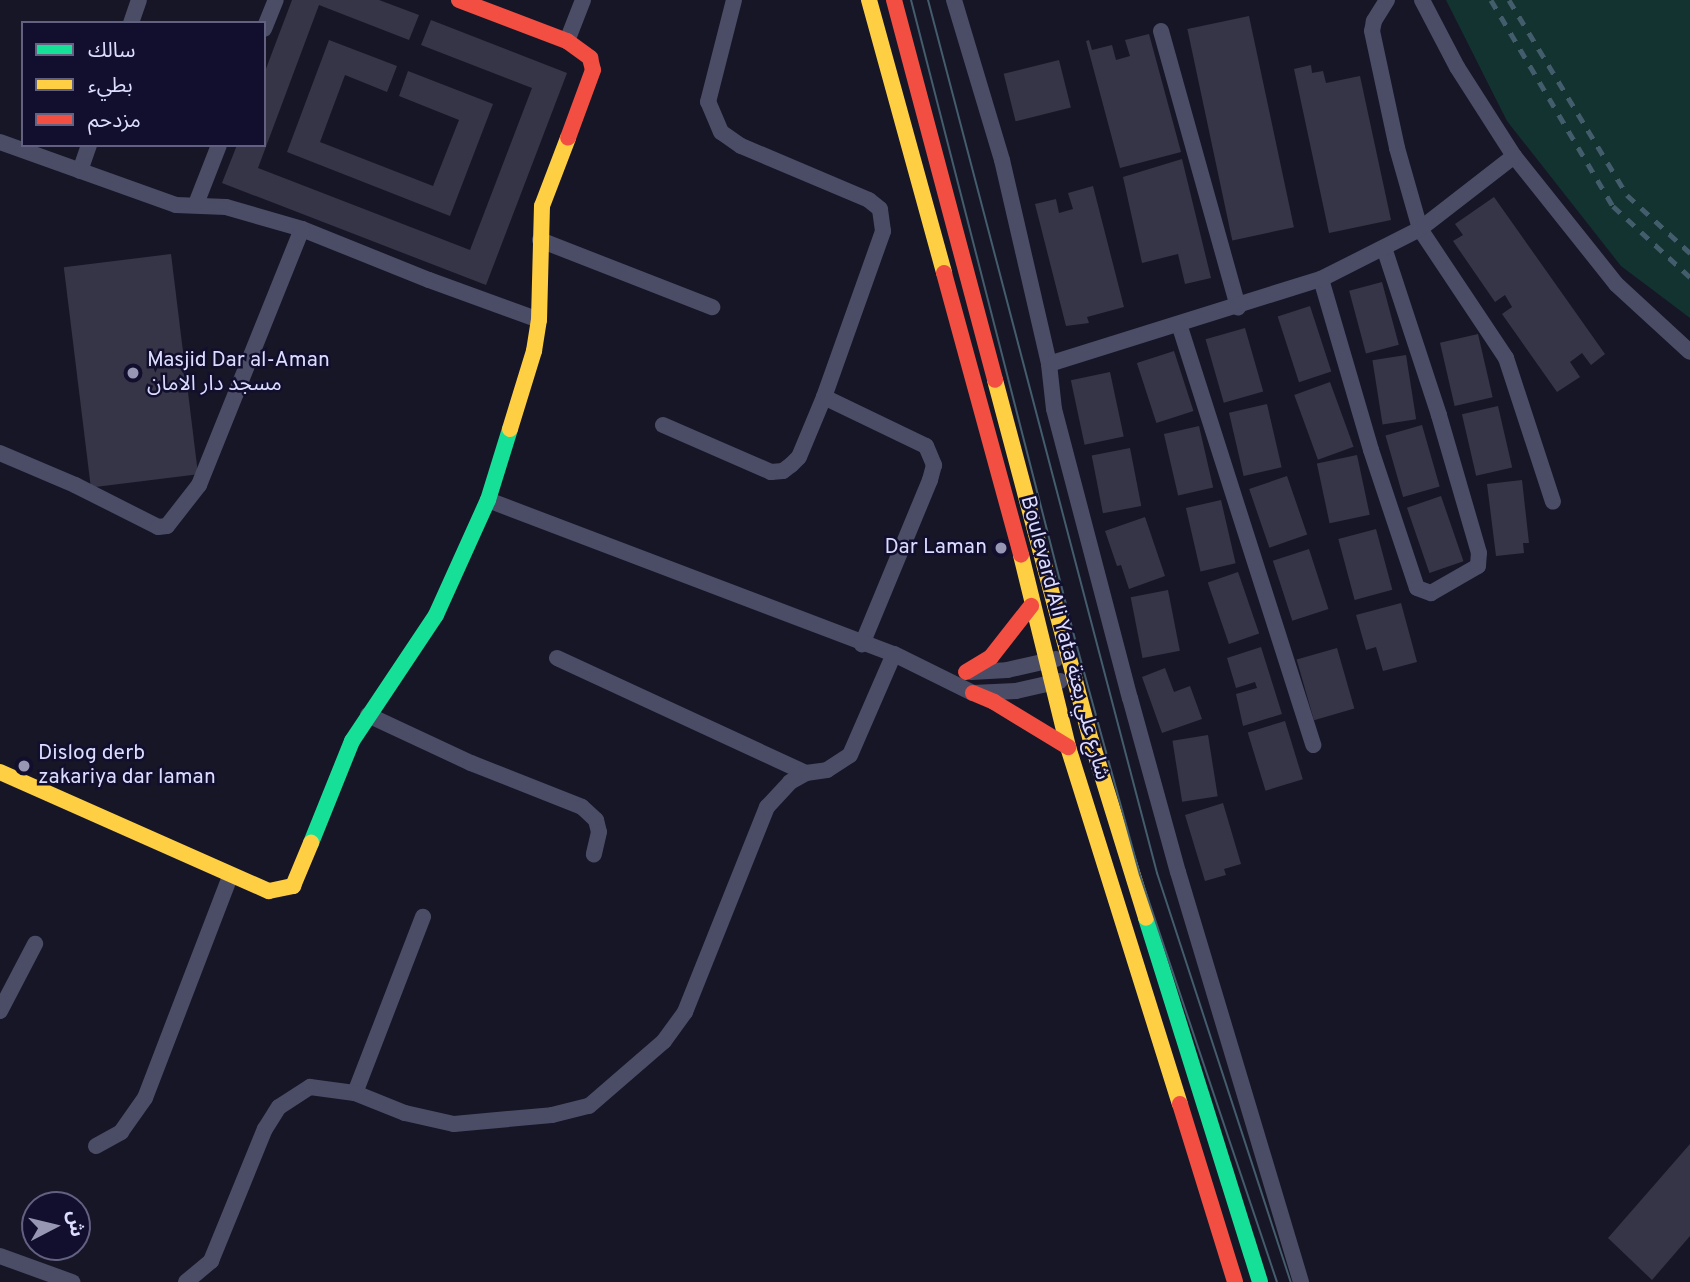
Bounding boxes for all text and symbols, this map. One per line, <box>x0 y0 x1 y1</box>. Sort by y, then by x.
legend <box>21 21 266 147</box>
text: سالك <box>88 38 135 65</box>
text: بطيء <box>88 73 133 100</box>
text: مزدحم <box>88 108 141 135</box>
place label: Masjid Dar al-Aman مسجد دار الامان <box>147 348 330 398</box>
marker: Masjid Dar al-Aman مسجد دار الامان <box>125 365 141 381</box>
street label: Boulevard Ali Yata شارع علي يعتة <box>1014 492 1114 784</box>
place label: Dar Laman <box>885 535 987 561</box>
marker: Dar Laman <box>993 540 1009 556</box>
place label: Dislog derb zakariya dar laman <box>38 741 216 791</box>
marker: Dislog derb zakariya dar laman <box>16 758 32 774</box>
north arrow <box>21 1191 91 1261</box>
text: ش <box>61 1209 88 1238</box>

